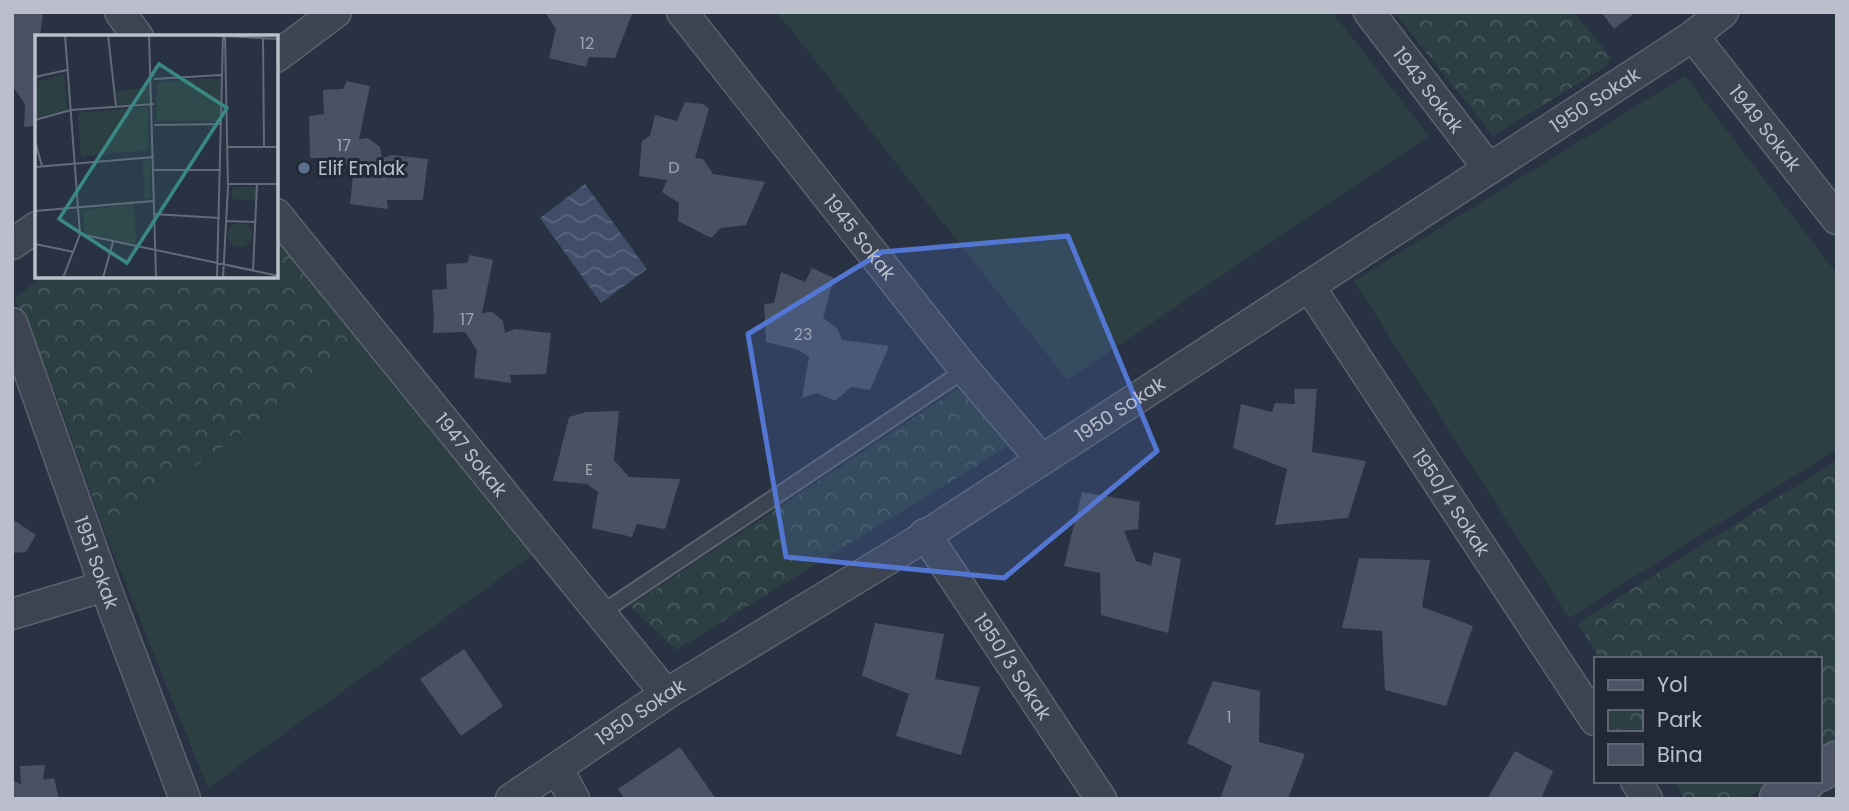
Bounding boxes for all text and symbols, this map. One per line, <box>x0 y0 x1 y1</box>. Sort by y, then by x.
house number: 12 <box>580 32 594 55</box>
inset map <box>35 35 278 278</box>
street label: 1943 Sokak <box>1386 41 1470 139</box>
street label: 1950 Sokak <box>1545 61 1646 140</box>
street label: 1949 Sokak <box>1723 79 1808 177</box>
house number: 17 <box>337 134 351 157</box>
place label: Elif Emlak <box>318 155 405 182</box>
house number: D <box>668 156 680 179</box>
marker: Elif Emlak <box>296 160 312 176</box>
street label: 1945 Sokak <box>817 189 902 286</box>
house number: 17 <box>460 308 474 331</box>
house number: 23 <box>794 323 812 346</box>
street label: 1950 Sokak <box>1070 370 1171 449</box>
street label: 1947 Sokak <box>429 407 514 503</box>
street label: 1950/4 Sokak <box>1406 443 1497 562</box>
house number: E <box>585 458 593 481</box>
street label: 1951 Sokak <box>67 512 126 613</box>
street label: 1950/3 Sokak <box>967 608 1058 726</box>
legend <box>1594 657 1821 783</box>
text: Yol <box>1657 670 1688 699</box>
street label: 1950 Sokak <box>590 672 691 752</box>
text: Park <box>1657 705 1702 734</box>
house number: 1 <box>1226 706 1232 729</box>
text: Bina <box>1657 740 1703 769</box>

